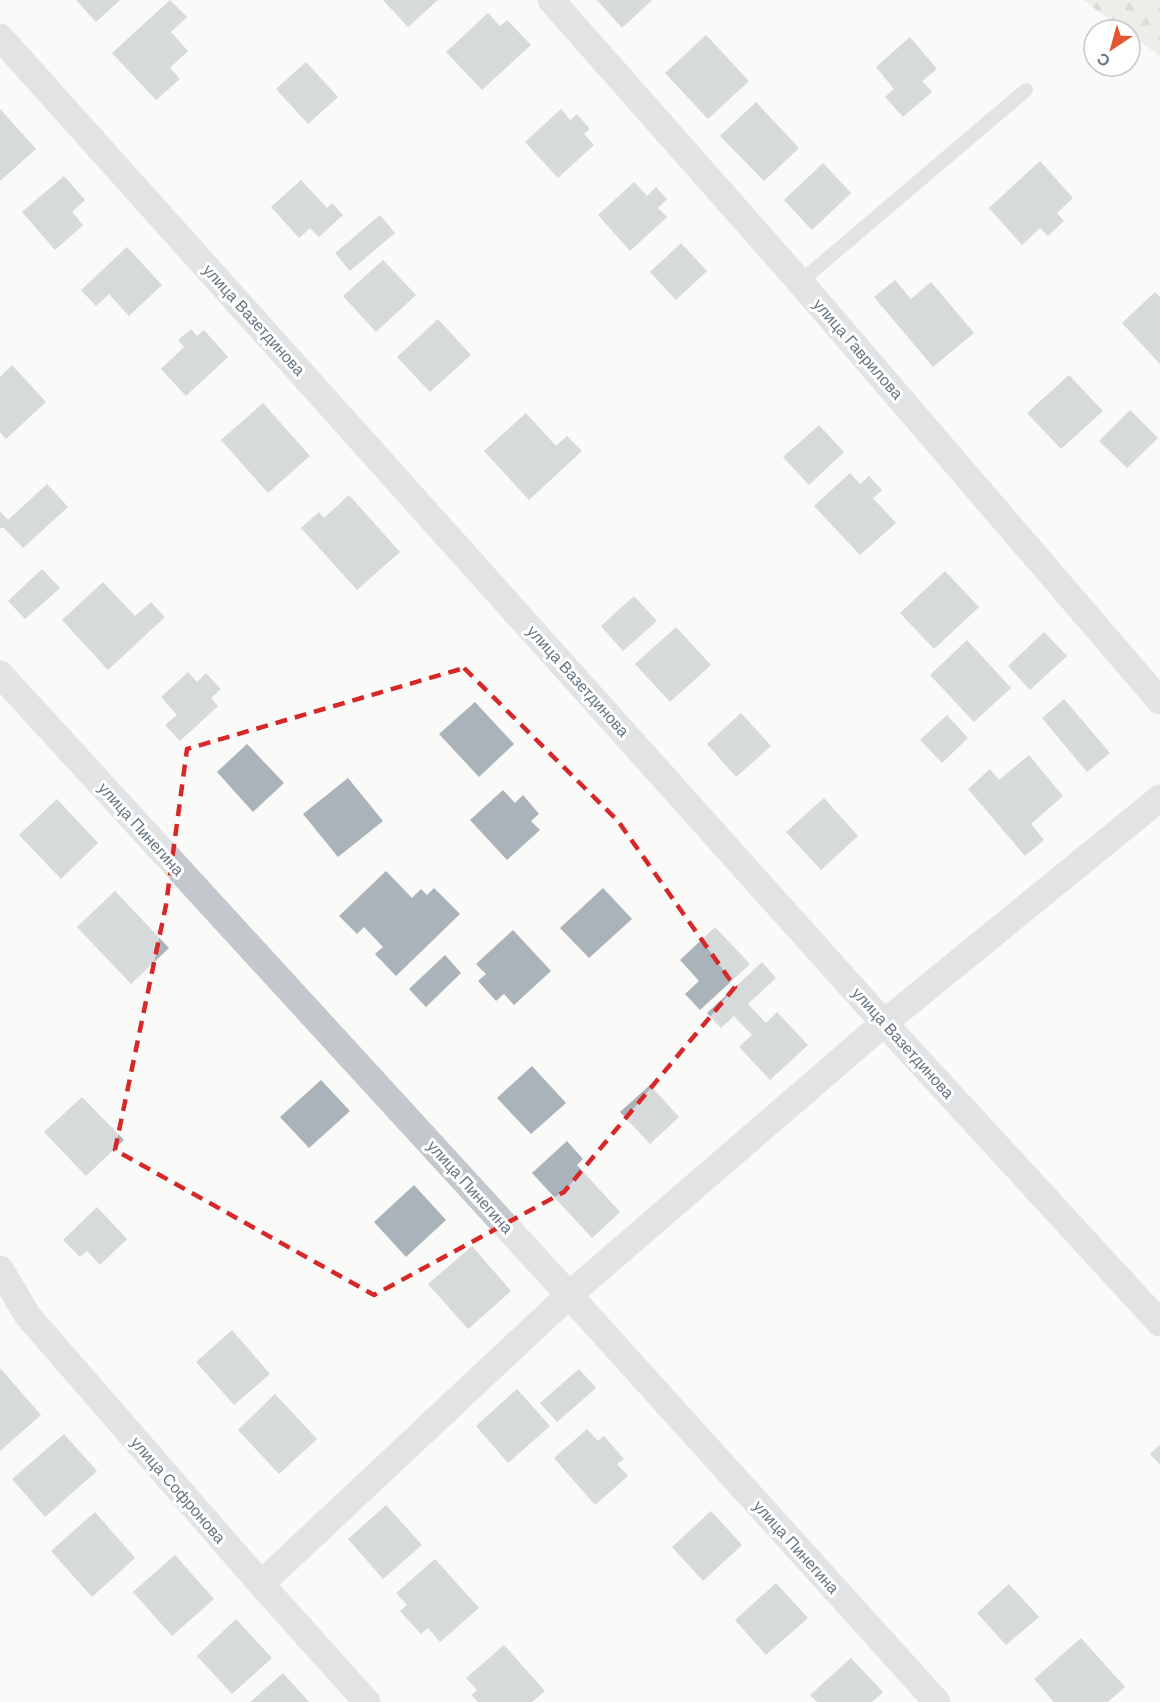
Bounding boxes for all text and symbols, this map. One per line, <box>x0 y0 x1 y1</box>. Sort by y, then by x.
north arrow <box>1082 18 1142 78</box>
text: С <box>1092 48 1114 72</box>
street label: улица Вазетдинова <box>198 260 310 380</box>
street label: улица Гаврилова <box>808 294 908 404</box>
street label: улица Вазетдинова <box>522 621 634 741</box>
street label: улица Пинегина <box>93 778 189 880</box>
street label: улица Вазетдинова <box>847 983 959 1103</box>
street label: улица Пинегина <box>422 1136 518 1238</box>
street label: улица Софронова <box>126 1432 230 1548</box>
street label: улица Пинегина <box>748 1496 844 1598</box>

